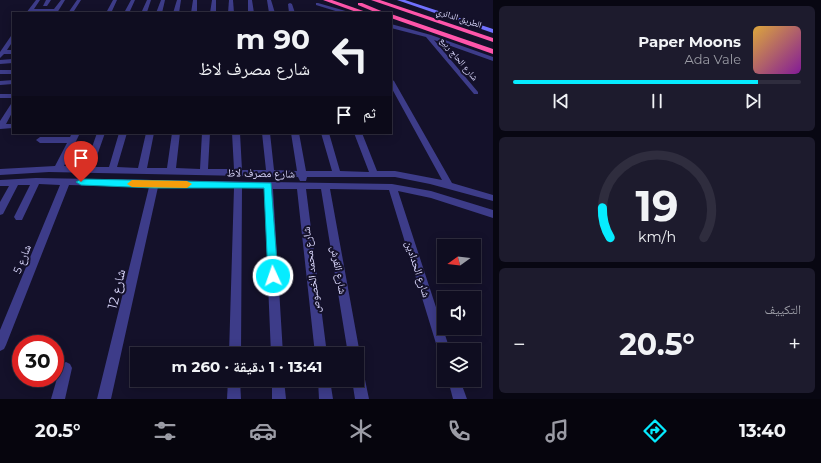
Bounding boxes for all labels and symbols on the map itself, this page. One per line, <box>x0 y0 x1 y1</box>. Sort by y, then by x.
street label: الطريق الدائري <box>435 5 483 32</box>
street label: شارع الحاج ربيع <box>437 35 481 83</box>
pin <box>64 141 98 182</box>
street label: شارع مصرف لاظ <box>227 165 295 181</box>
street label: شارع محمد الخصوص <box>299 226 323 314</box>
street label: شارع الحدادين <box>402 239 434 299</box>
north arrow <box>437 239 481 283</box>
street label: شارع 5 <box>10 242 34 276</box>
street label: شارع القرش <box>328 245 350 295</box>
position arrow <box>252 255 294 297</box>
street label: شارع 12 <box>104 268 130 311</box>
speed limit sign: 30 <box>12 335 64 387</box>

